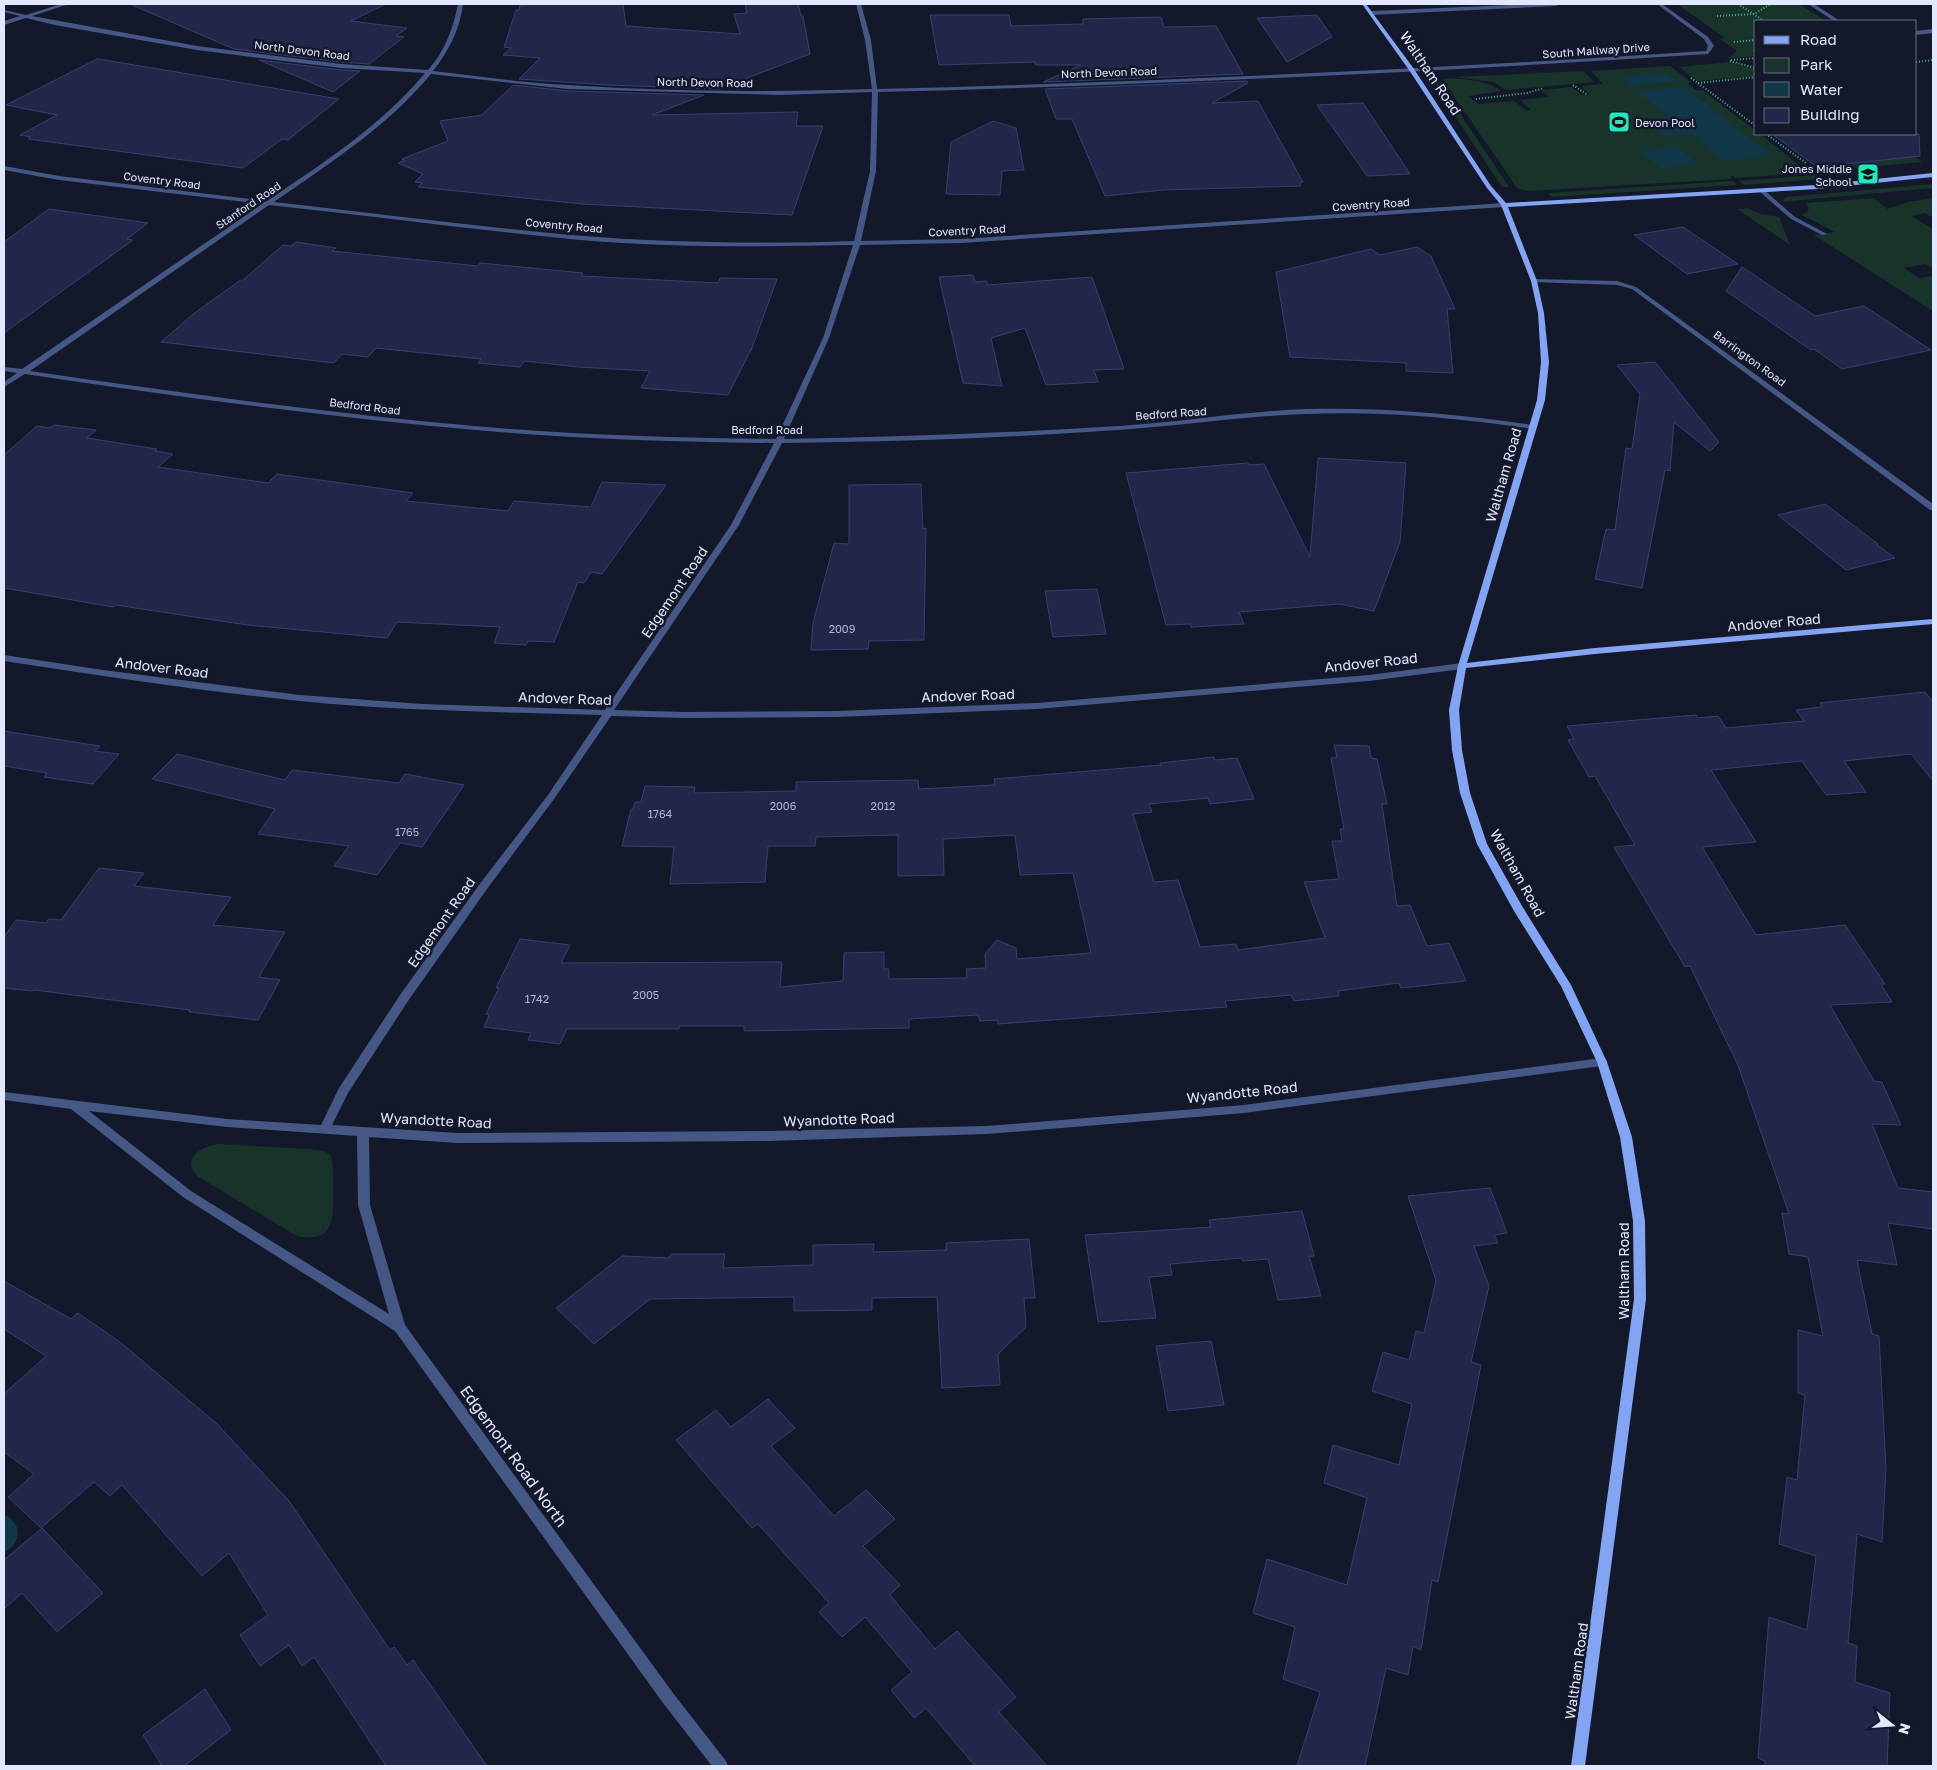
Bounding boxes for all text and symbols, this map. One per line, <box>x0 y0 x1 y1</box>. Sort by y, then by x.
legend <box>1754 20 1917 135</box>
street label: Waltham Road <box>1397 28 1465 118</box>
text: Road <box>1800 30 1837 48</box>
street label: North Devon Road <box>253 38 351 62</box>
street label: South Mallway Drive <box>1542 40 1650 60</box>
text: Park <box>1800 55 1833 73</box>
street label: North Devon Road <box>1061 64 1157 80</box>
street label: North Devon Road <box>657 75 753 89</box>
text: Water <box>1800 80 1843 98</box>
text: Building <box>1800 105 1860 123</box>
sports icon: Devon Pool <box>1607 110 1631 134</box>
place label: Devon Pool <box>1635 116 1695 129</box>
place label: Jones Middle School <box>1782 162 1852 188</box>
school or university icon: Jones Middle School <box>1856 162 1880 186</box>
street label: Coventry Road <box>123 169 201 191</box>
street label: Stanford Road <box>213 179 283 231</box>
street label: Coventry Road <box>1332 195 1410 213</box>
street label: Coventry Road <box>525 215 603 235</box>
street label: Coventry Road <box>928 221 1006 239</box>
street label: Barrington Road <box>1711 327 1789 389</box>
street label: Bedford Road <box>329 395 401 417</box>
street label: Bedford Road <box>1135 404 1207 422</box>
street label: Bedford Road <box>731 423 803 436</box>
street label: Waltham Road <box>1481 426 1525 524</box>
street label: Edgemont Road <box>637 543 711 641</box>
street label: Andover Road <box>1727 609 1821 635</box>
house number: 2009 <box>829 622 855 635</box>
street label: Andover Road <box>1324 649 1418 675</box>
street label: Andover Road <box>114 653 210 681</box>
street label: Andover Road <box>921 685 1015 705</box>
street label: Andover Road <box>518 688 612 708</box>
house number: 2006 <box>770 799 797 812</box>
house number: 2012 <box>871 799 895 812</box>
house number: 1764 <box>648 807 673 820</box>
house number: 1765 <box>395 825 419 838</box>
street label: Waltham Road <box>1487 826 1549 920</box>
street label: Edgemont Road <box>404 874 478 970</box>
house number: 2005 <box>633 988 659 1001</box>
house number: 1742 <box>525 992 549 1005</box>
street label: Wyandotte Road <box>1186 1078 1298 1106</box>
street label: Wyandotte Road <box>380 1109 492 1131</box>
street label: Wyandotte Road <box>783 1109 895 1129</box>
street label: Waltham Road <box>1615 1222 1632 1320</box>
street label: Edgemont Road North <box>456 1381 572 1531</box>
street label: Waltham Road <box>1561 1622 1591 1720</box>
north arrow <box>1867 1700 1917 1750</box>
text: N <box>1895 1721 1915 1737</box>

